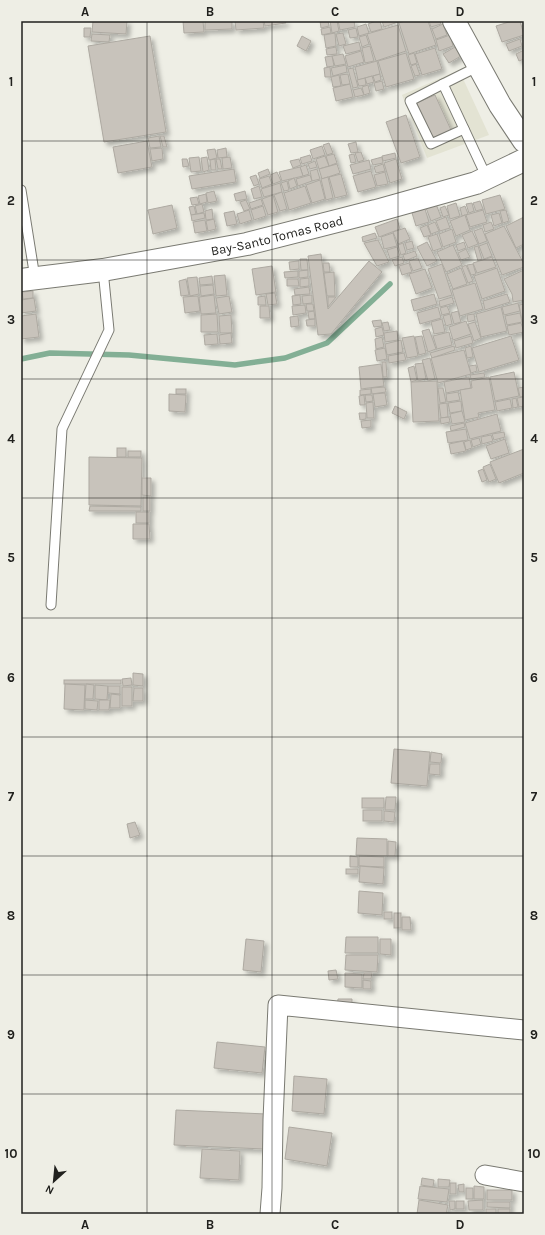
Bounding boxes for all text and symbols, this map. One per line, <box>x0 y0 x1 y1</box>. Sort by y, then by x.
text: A <box>81 4 89 19</box>
text: B <box>206 4 214 19</box>
text: C <box>331 4 339 19</box>
text: D <box>456 4 465 19</box>
text: 1 <box>9 74 13 89</box>
text: 1 <box>532 74 536 89</box>
text: 2 <box>7 193 15 208</box>
text: 2 <box>530 193 538 208</box>
street label: Bay-Santo Tomas Road <box>209 212 345 258</box>
text: 3 <box>7 312 15 327</box>
text: 3 <box>530 312 538 327</box>
text: 4 <box>7 431 15 446</box>
text: 4 <box>530 431 538 446</box>
text: 5 <box>7 550 15 565</box>
text: 5 <box>530 550 538 565</box>
text: 6 <box>7 670 15 685</box>
text: 6 <box>530 670 538 685</box>
text: 7 <box>8 789 15 804</box>
text: 7 <box>531 789 538 804</box>
text: 8 <box>7 908 15 923</box>
text: 8 <box>530 908 538 923</box>
text: 9 <box>7 1027 15 1042</box>
text: 9 <box>530 1027 538 1042</box>
text: 10 <box>5 1146 17 1161</box>
text: 10 <box>528 1146 540 1161</box>
north arrow <box>34 1161 74 1201</box>
text: N <box>43 1182 56 1197</box>
text: A <box>81 1217 89 1232</box>
text: B <box>206 1217 214 1232</box>
text: C <box>331 1217 339 1232</box>
text: D <box>456 1217 465 1232</box>

